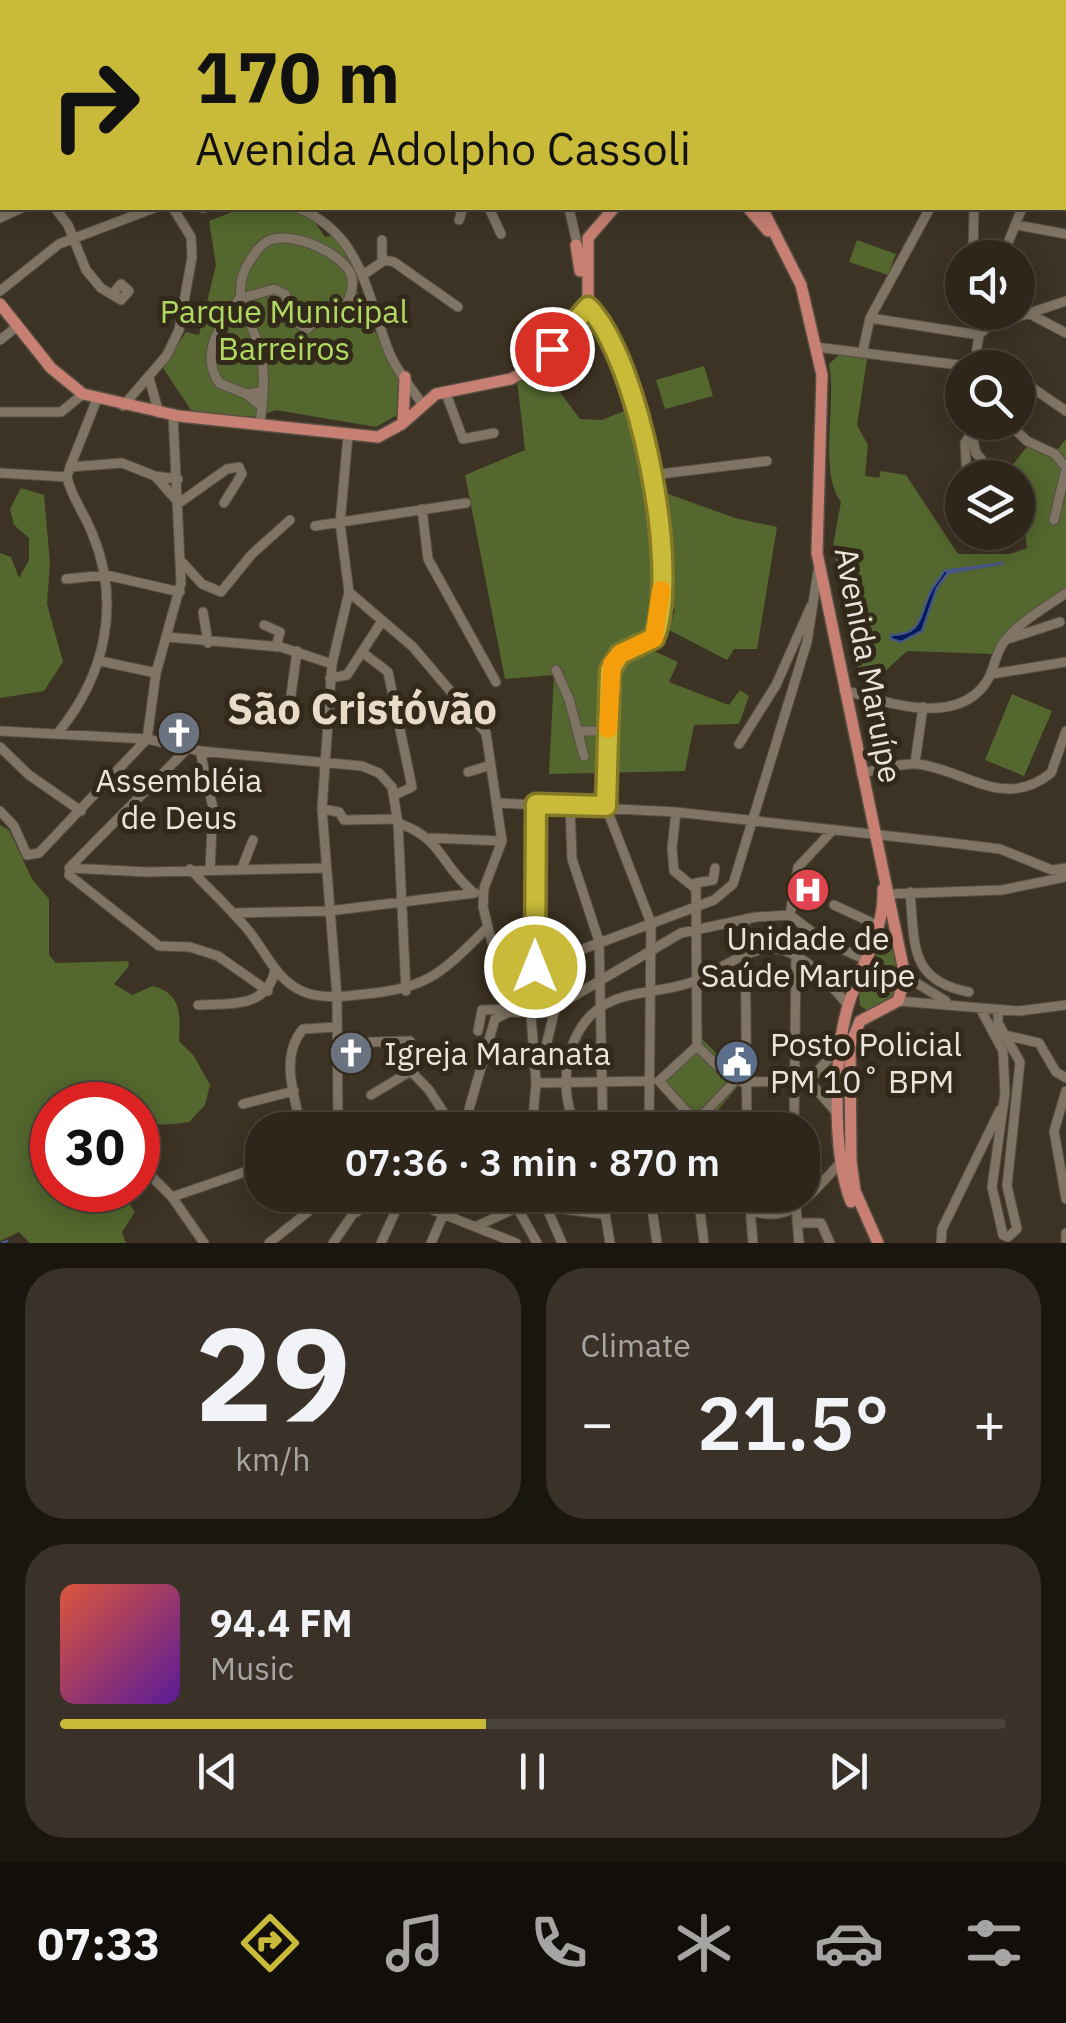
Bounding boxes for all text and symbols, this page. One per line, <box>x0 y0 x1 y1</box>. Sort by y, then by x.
text: 170 m <box>195 31 400 122</box>
icon: right <box>30 40 160 170</box>
text: Avenida Adolpho Cassoli <box>195 119 691 177</box>
map controls <box>945 240 1035 550</box>
button: sound <box>945 240 1035 330</box>
park label: Parque Municipal Barreiros <box>160 290 408 369</box>
pin <box>510 307 595 392</box>
icon: arrive <box>525 322 580 377</box>
button: search <box>945 350 1035 440</box>
button: layers <box>945 460 1035 550</box>
street label: Avenida Maruípe <box>826 543 912 787</box>
district label: São Cristóvão <box>227 681 497 736</box>
church icon: Assembléia de Deus <box>156 710 202 756</box>
place label: Assembléia de Deus <box>96 759 262 838</box>
hospital icon: Unidade de Saúde Maruípe <box>785 867 831 913</box>
position arrow <box>483 915 587 1019</box>
place label: Unidade de Saúde Maruípe <box>701 917 915 996</box>
place label: Posto Policial PM 10˚ BPM <box>770 1023 962 1102</box>
church icon: Igreja Maranata <box>328 1030 374 1076</box>
place label: Igreja Maranata <box>384 1032 611 1074</box>
public building icon: Posto Policial PM 10˚ BPM <box>714 1039 760 1085</box>
speed limit sign: 30 <box>30 1082 160 1212</box>
text: 07:36 · 3 min · 870 m <box>345 1137 720 1186</box>
text: 29 <box>195 1288 351 1457</box>
text: Climate <box>581 1324 691 1366</box>
text: 21.5° <box>697 1373 890 1471</box>
text: − <box>581 1387 614 1458</box>
text: + <box>973 1387 1006 1458</box>
text: km/h <box>235 1438 310 1480</box>
text: 94.4 FM <box>210 1598 353 1647</box>
text: Music <box>210 1647 294 1689</box>
icon: previous <box>190 1744 245 1799</box>
icon: pause <box>505 1744 560 1799</box>
icon: next <box>821 1744 876 1799</box>
icon: directions <box>235 1908 305 1978</box>
icon: music <box>380 1908 450 1978</box>
icon: phone <box>524 1908 594 1978</box>
icon: climate <box>669 1908 739 1978</box>
icon: car <box>814 1908 884 1978</box>
icon: filters <box>959 1908 1029 1978</box>
text: 07:33 <box>37 1914 160 1972</box>

